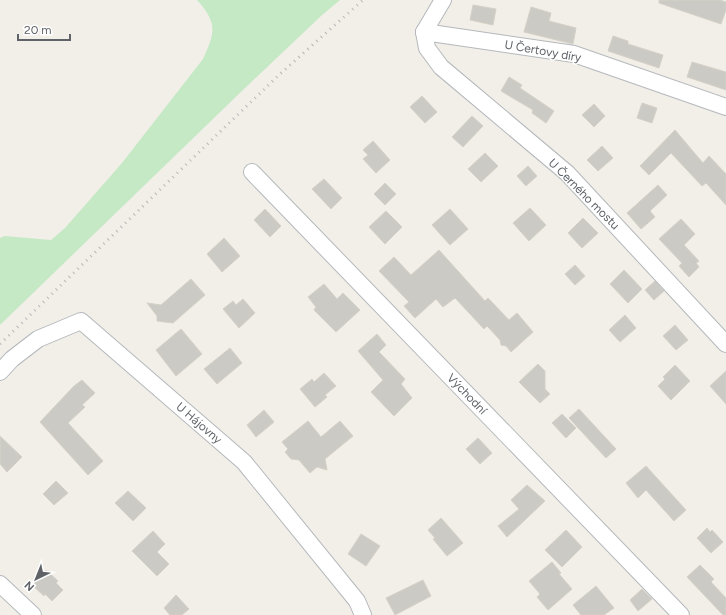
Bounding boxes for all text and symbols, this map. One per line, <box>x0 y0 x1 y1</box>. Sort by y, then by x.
scale bar <box>18 16 70 42</box>
text: 20 m <box>24 23 52 37</box>
street label: U Čertovy díry <box>504 37 583 65</box>
street label: U Černého mostu <box>546 156 622 232</box>
street label: Východní <box>444 371 491 418</box>
street label: U Hájovny <box>173 399 225 447</box>
north arrow <box>16 559 56 599</box>
text: N <box>22 578 37 594</box>

